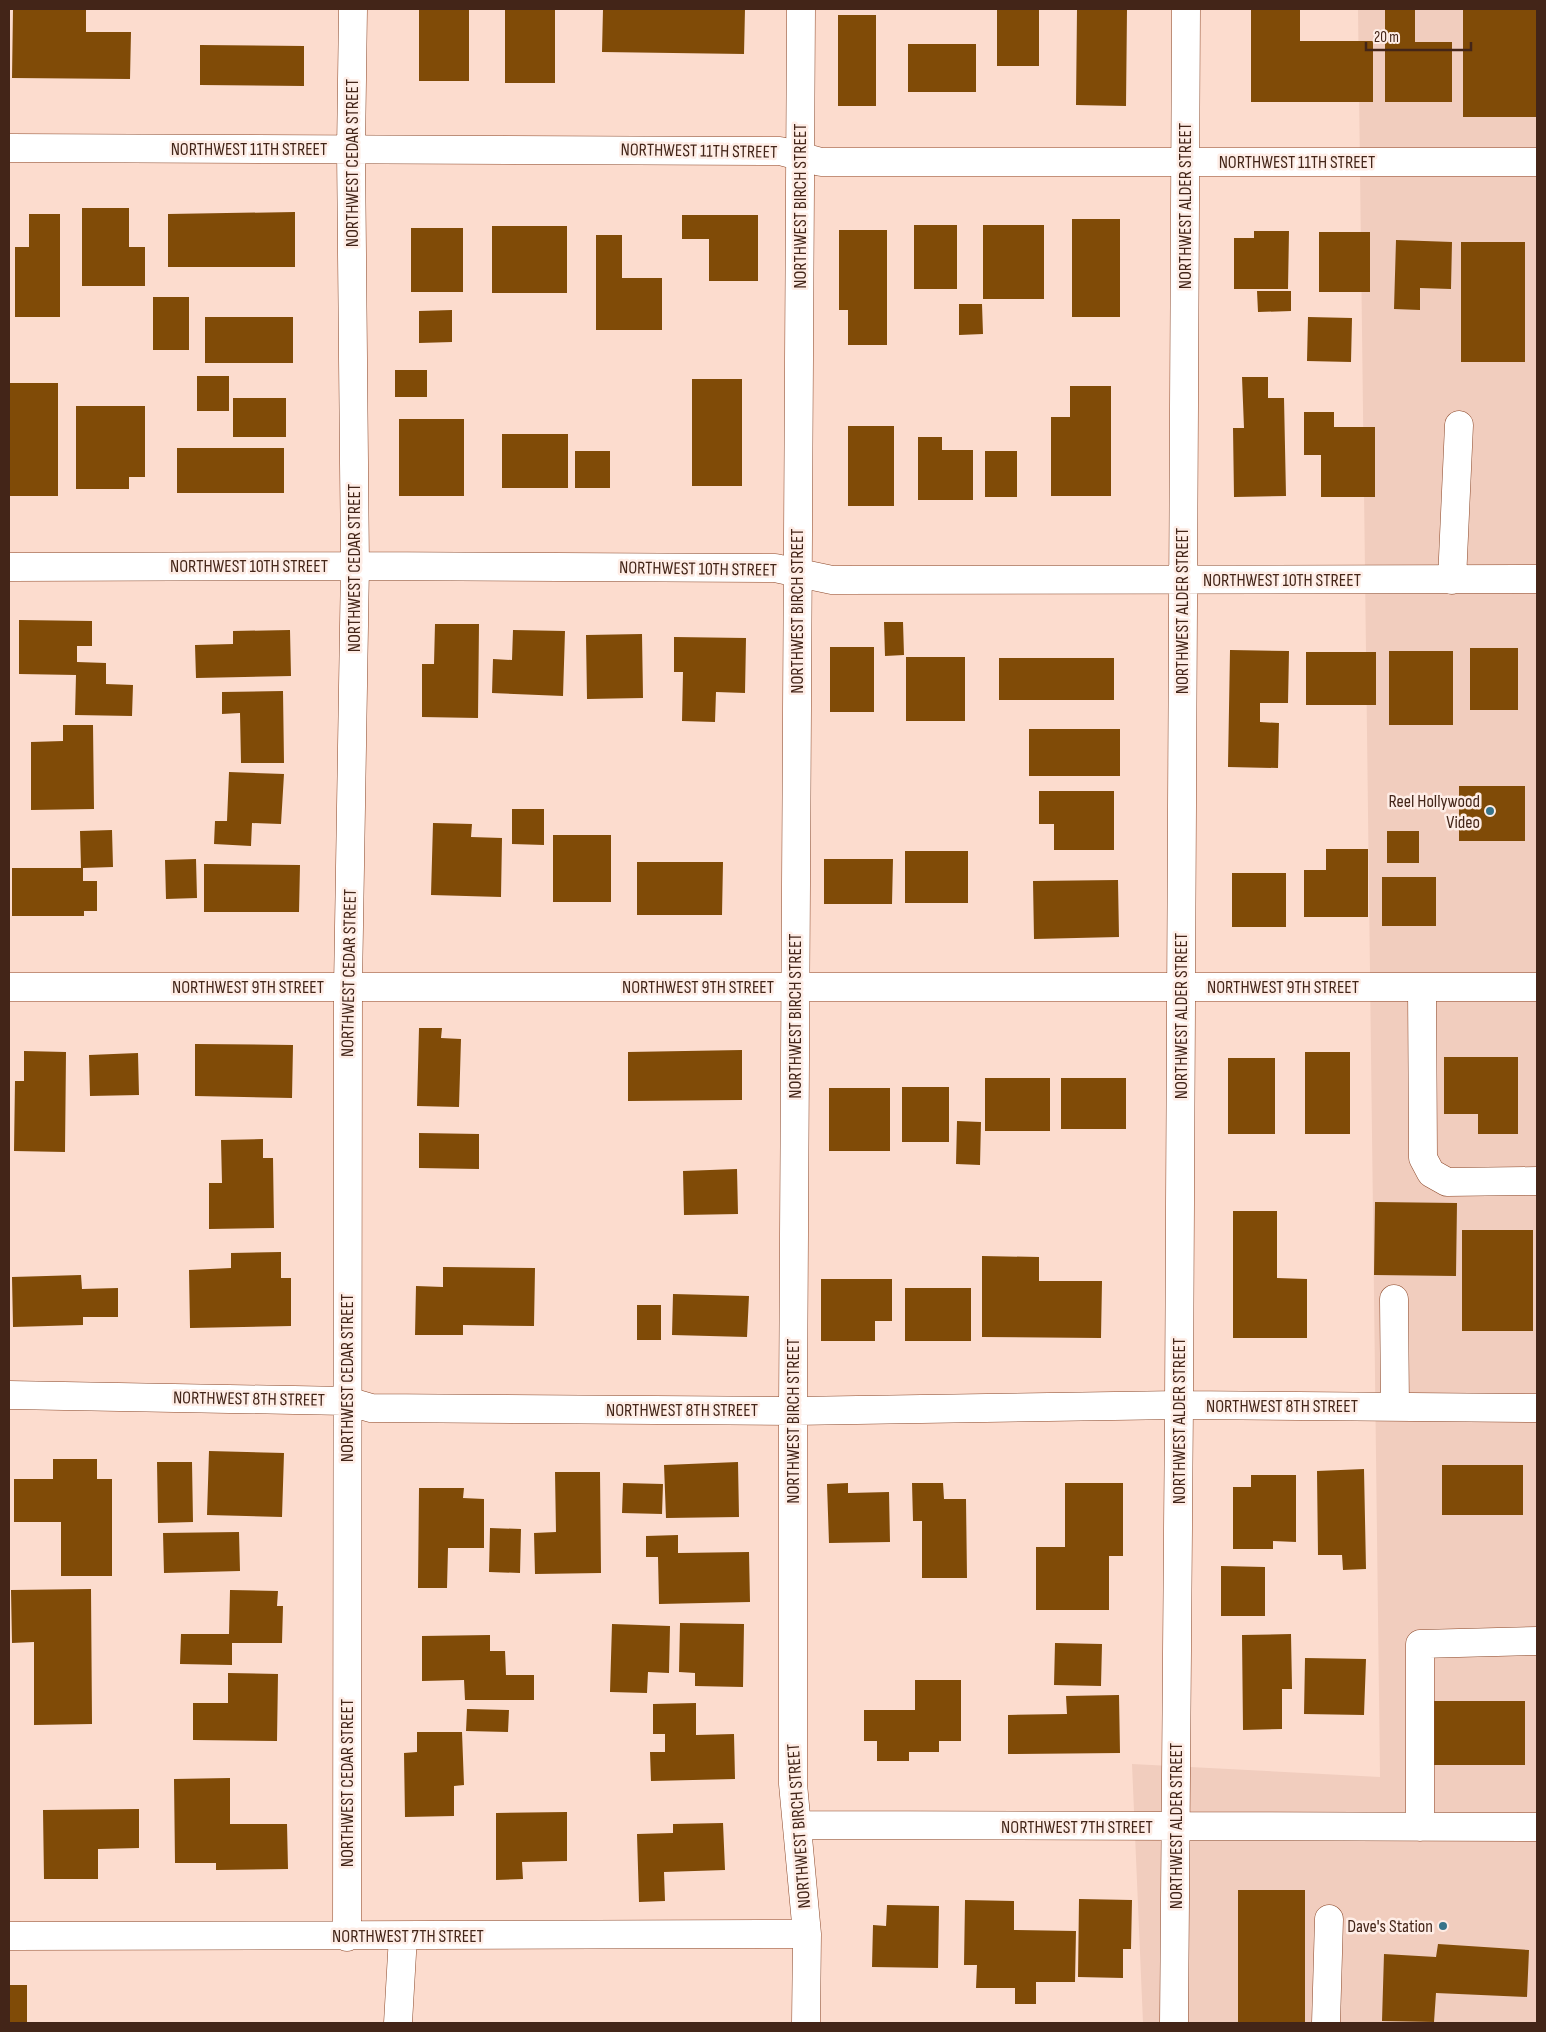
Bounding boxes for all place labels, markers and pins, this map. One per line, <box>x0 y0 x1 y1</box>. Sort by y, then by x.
place label: Reel Hollywood Video <box>1388 791 1480 833</box>
marker: Reel Hollywood Video <box>1484 805 1496 817</box>
place label: Dave's Station <box>1347 1916 1433 1937</box>
marker: Dave's Station <box>1437 1920 1449 1932</box>

